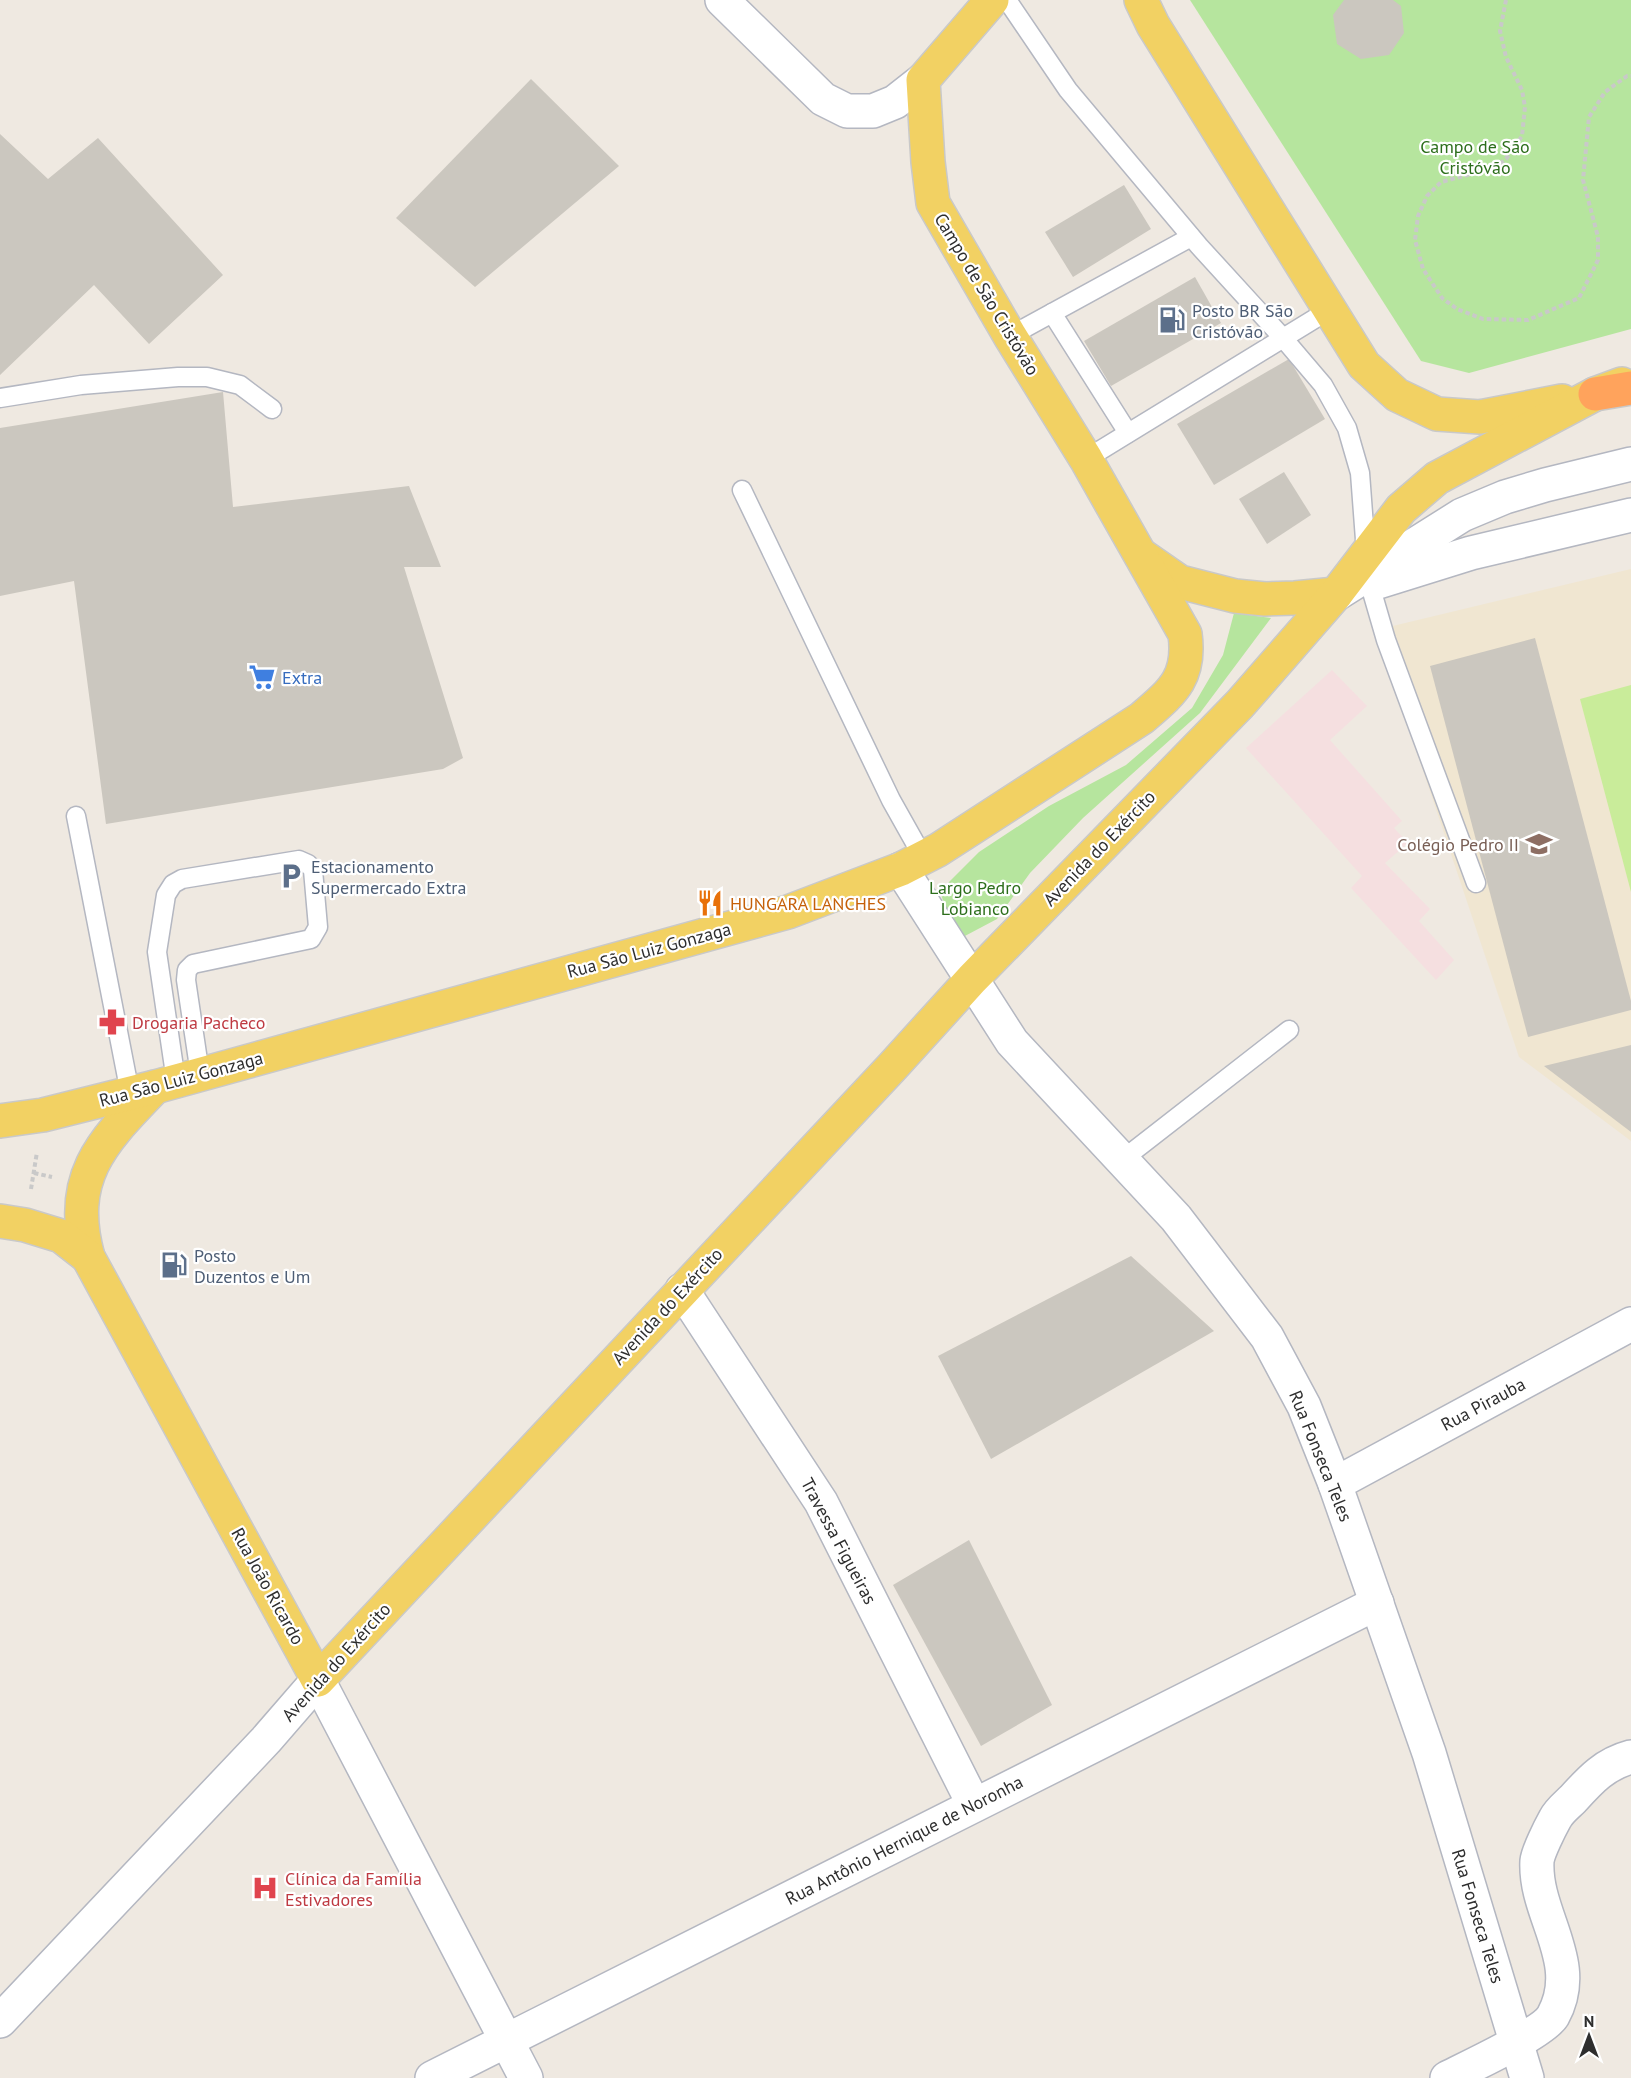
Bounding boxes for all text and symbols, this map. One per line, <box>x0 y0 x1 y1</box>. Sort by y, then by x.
park label: Campo de São Cristóvão <box>1420 135 1530 179</box>
street label: Campo de São Cristóvão <box>929 209 1045 379</box>
place label: Posto BR São Cristóvão <box>1192 299 1293 343</box>
fuel station icon: Posto BR São Cristóvão <box>1157 305 1187 335</box>
supermarket icon: Extra <box>247 662 277 692</box>
place label: Extra <box>282 666 322 689</box>
street label: Avenida do Exército <box>1038 785 1160 911</box>
school or university icon: Colégio Pedro II <box>1524 829 1554 859</box>
place label: Colégio Pedro II <box>1397 833 1519 856</box>
place label: Estacionamento Supermercado Extra <box>311 855 466 899</box>
parking icon: Estacionamento Supermercado Extra <box>276 861 306 891</box>
park label: Largo Pedro Lobianco <box>929 876 1021 920</box>
restaurant icon: HUNGARA LANCHES <box>695 888 725 918</box>
place label: HUNGARA LANCHES <box>730 892 886 915</box>
street label: Rua São Luiz Gonzaga <box>565 917 733 983</box>
pharmacy icon: Drogaria Pacheco <box>97 1007 127 1037</box>
place label: Drogaria Pacheco <box>132 1011 265 1034</box>
street label: Rua São Luiz Gonzaga <box>97 1046 265 1112</box>
street label: Avenida do Exército <box>607 1243 727 1369</box>
place label: Posto Duzentos e Um <box>194 1244 310 1288</box>
fuel station icon: Posto Duzentos e Um <box>159 1250 189 1280</box>
street label: Rua Pirauba <box>1437 1372 1529 1436</box>
street label: Rua Fonseca Teles <box>1284 1387 1358 1525</box>
street label: Travessa Figueiras <box>796 1474 882 1608</box>
street label: Rua João Ricardo <box>226 1523 310 1649</box>
street label: Avenida do Exército <box>277 1598 395 1726</box>
street label: Rua Antônio Hernique de Noronha <box>781 1770 1027 1910</box>
street label: Rua Fonseca Teles <box>1447 1846 1509 1986</box>
place label: Clínica da Família Estivadores <box>285 1867 422 1911</box>
hospital icon: Clínica da Família Estivadores <box>250 1873 280 1903</box>
north arrow <box>1559 2006 1619 2066</box>
text: N <box>1584 2011 1594 2031</box>

